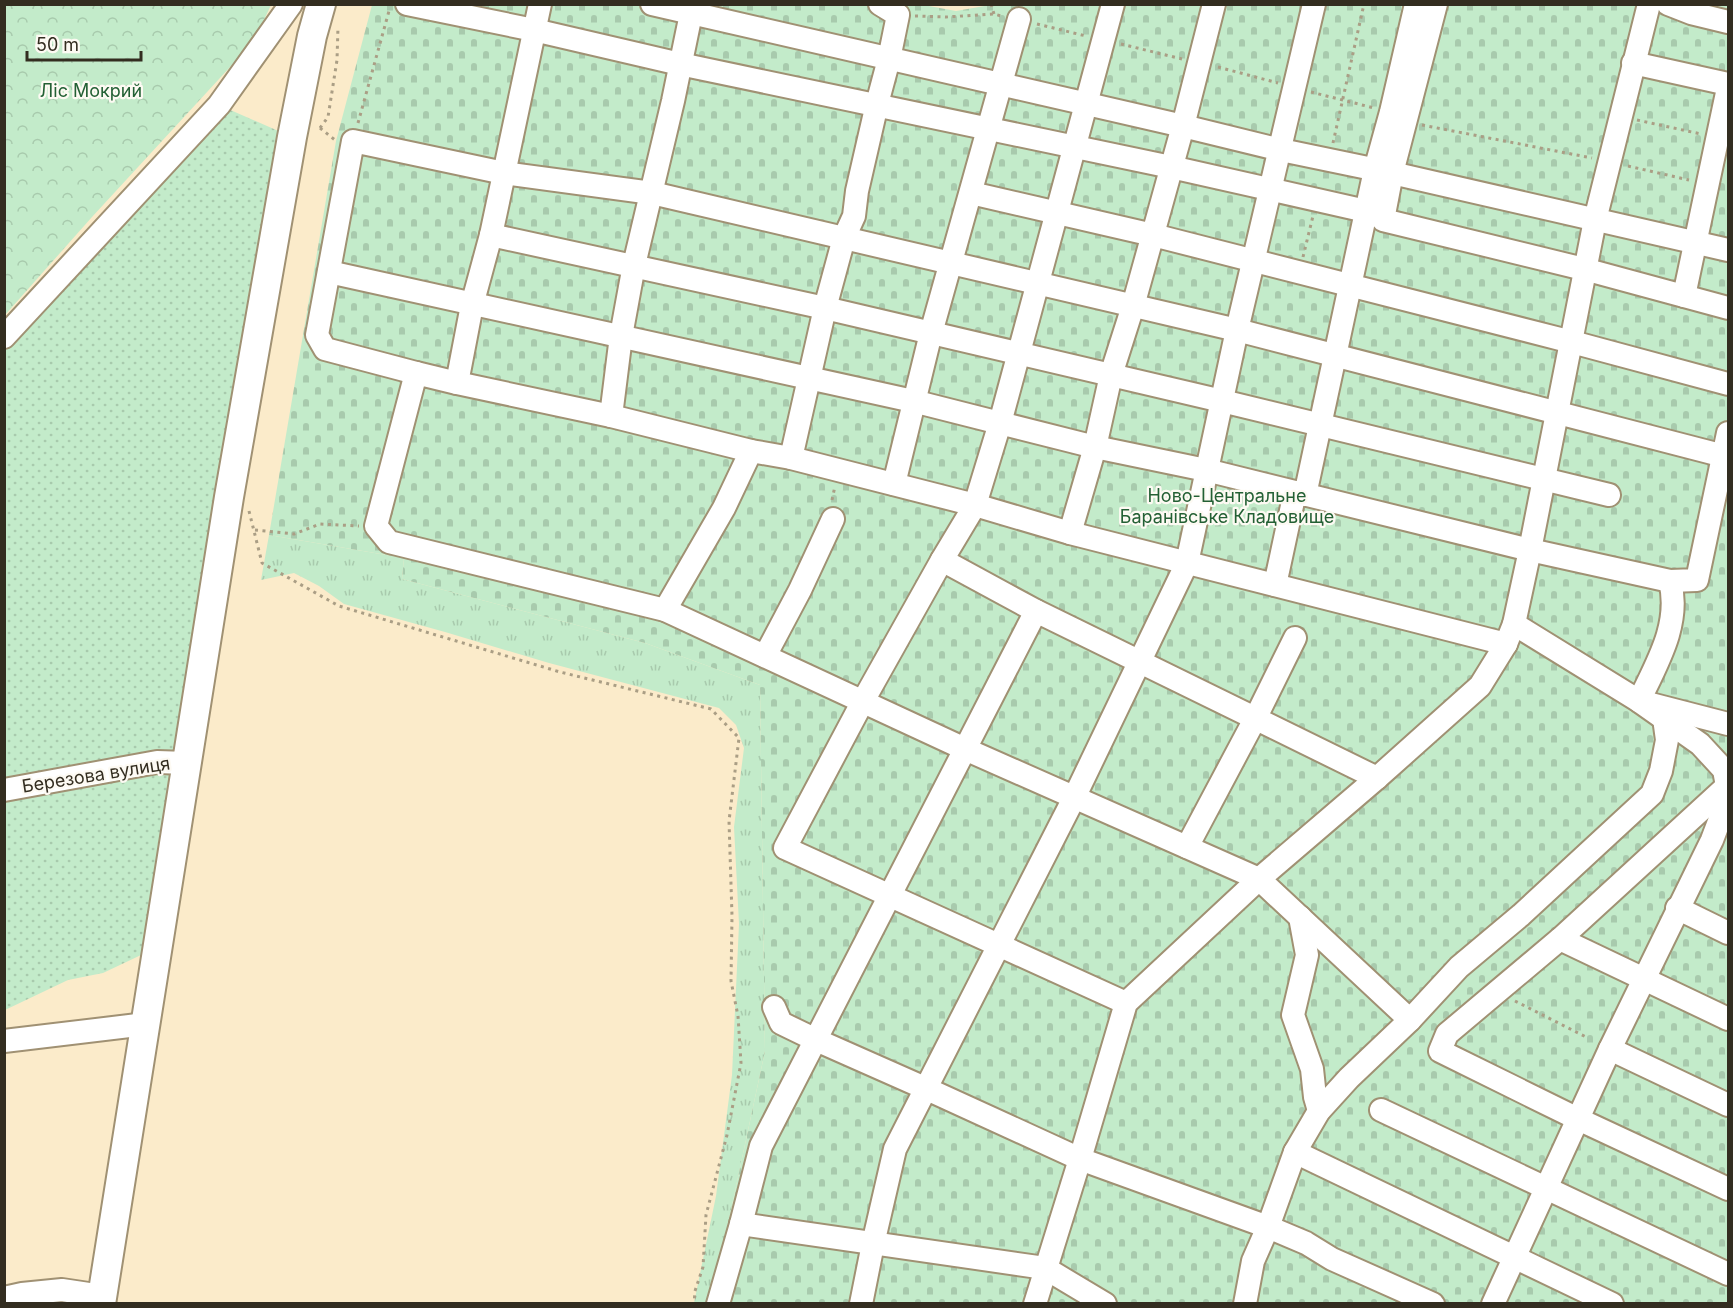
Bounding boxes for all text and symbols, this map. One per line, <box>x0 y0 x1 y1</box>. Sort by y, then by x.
scale bar <box>27 24 141 62</box>
text: 50 m <box>36 34 79 55</box>
park label: Ліс Мокрий <box>40 80 142 101</box>
park label: Ново-Центральне Баранівське Кладовище <box>1120 485 1334 527</box>
street label: Березова вулиця <box>20 752 172 797</box>

